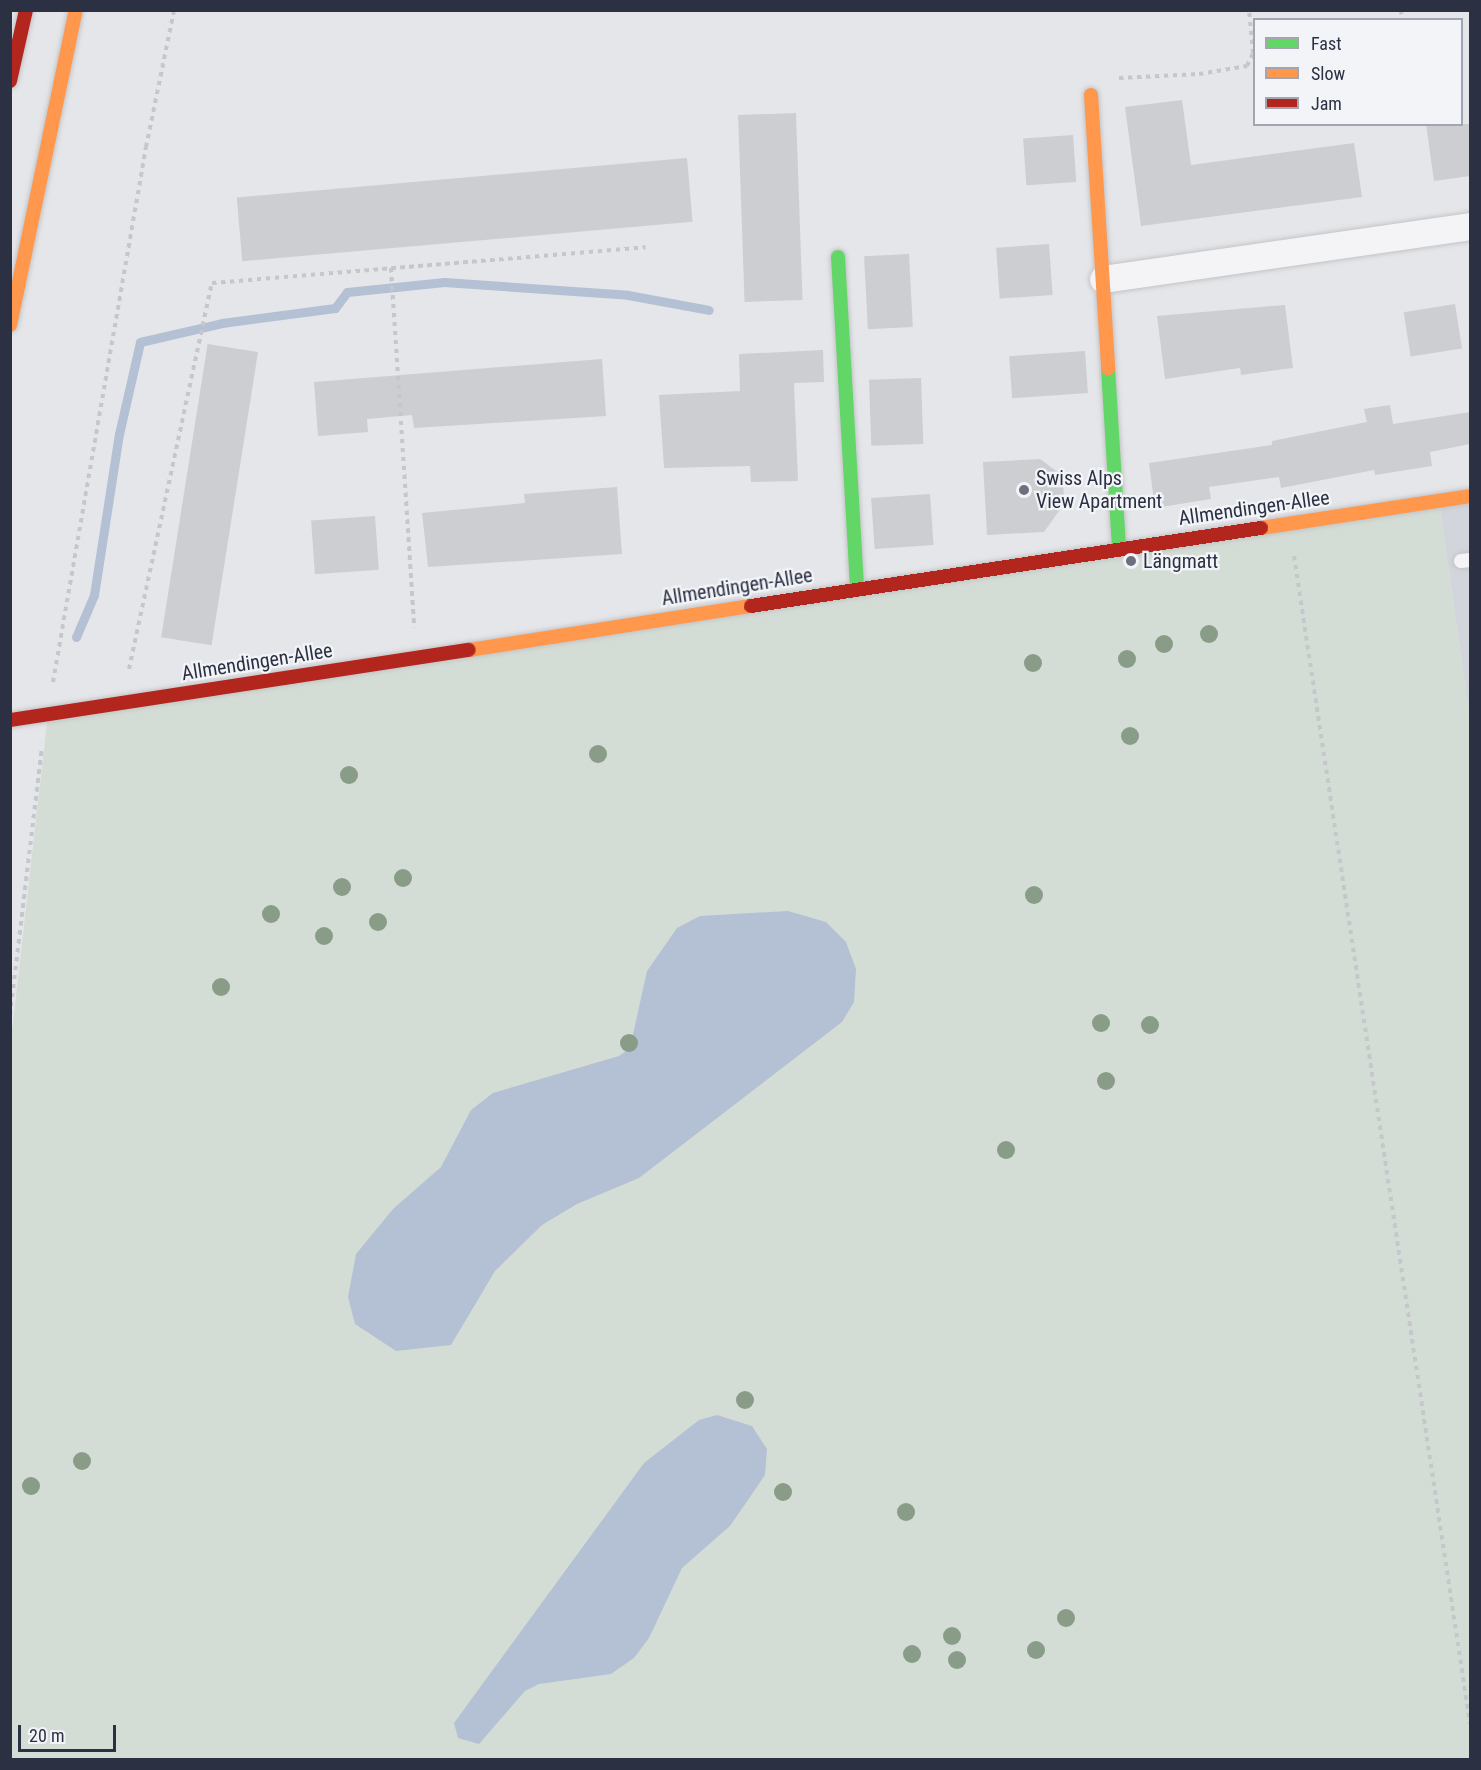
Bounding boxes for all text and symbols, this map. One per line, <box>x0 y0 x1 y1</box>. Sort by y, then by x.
legend <box>1253 18 1463 126</box>
text: Fast <box>1311 33 1342 54</box>
text: Slow <box>1311 63 1345 84</box>
text: Jam <box>1311 93 1342 114</box>
place label: Swiss Alps View Apartment <box>1036 466 1162 513</box>
marker: Swiss Alps View Apartment <box>1017 483 1031 497</box>
street label: Allmendingen-Allee <box>1177 486 1331 530</box>
place label: Längmatt <box>1143 549 1218 573</box>
marker: Längmatt <box>1124 554 1138 568</box>
street label: Allmendingen-Allee <box>660 563 814 611</box>
street label: Allmendingen-Allee <box>180 638 334 686</box>
scale bar <box>21 1713 118 1751</box>
text: 20 m <box>29 1725 64 1746</box>

